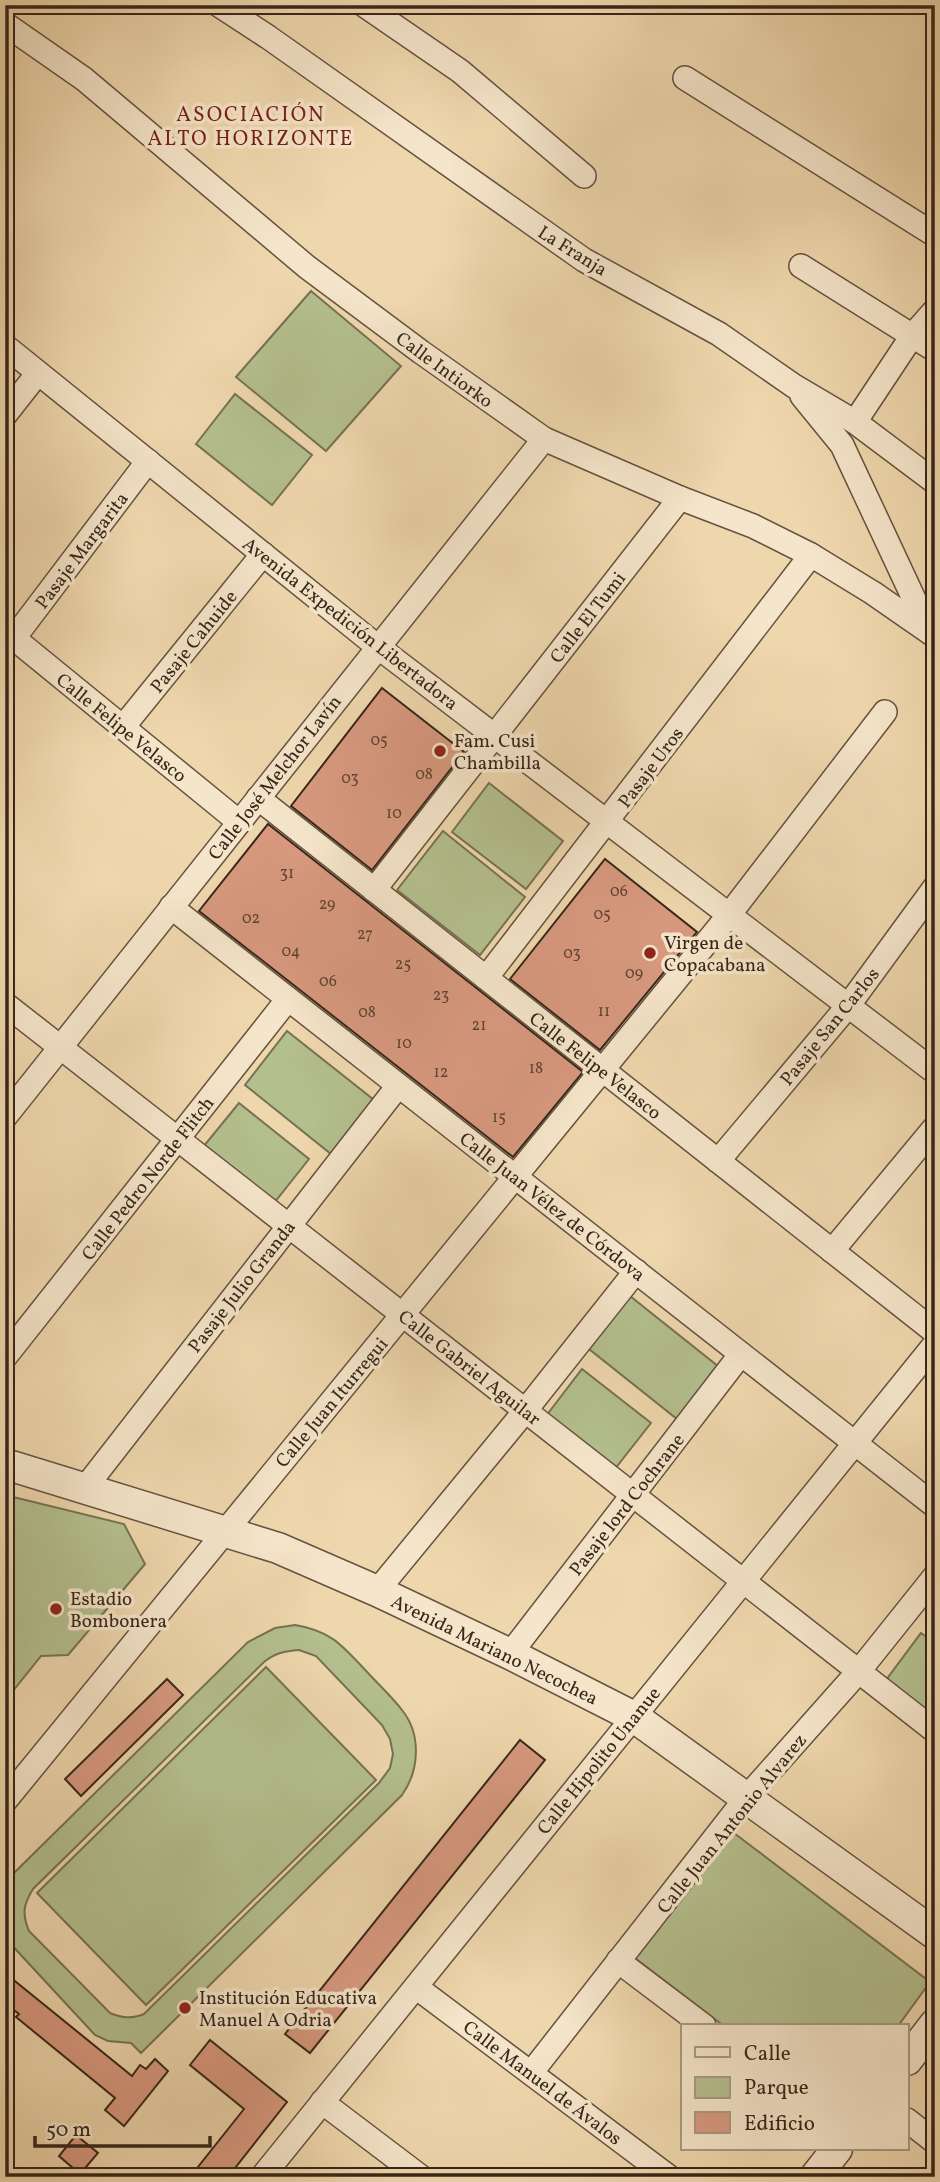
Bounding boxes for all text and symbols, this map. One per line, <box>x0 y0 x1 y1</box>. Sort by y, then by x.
district label: ASOCIACIÓN ALTO HORIZONTE <box>148 101 354 154</box>
street label: La Franja <box>532 220 612 283</box>
street label: Calle Intiorko <box>390 326 498 415</box>
street label: Pasaje Margarita <box>30 487 135 615</box>
street label: Avenida Expedición Libertadora <box>236 532 463 717</box>
street label: Calle El Tumi <box>545 567 633 669</box>
street label: Pasaje Cahuide <box>145 585 244 699</box>
street label: Calle Felipe Velasco <box>50 668 192 789</box>
street label: Calle José Melchor Lavín <box>203 690 348 866</box>
street label: Pasaje Uros <box>613 722 691 814</box>
place label: Fam. Cusi Chambilla <box>454 729 541 777</box>
house number: 05 <box>370 730 388 752</box>
marker: Fam. Cusi Chambilla <box>432 743 448 759</box>
house number: 08 <box>415 764 433 786</box>
house number: 03 <box>341 768 359 790</box>
house number: 10 <box>386 803 402 825</box>
house number: 31 <box>280 863 294 885</box>
house number: 06 <box>610 881 628 903</box>
house number: 29 <box>319 894 335 916</box>
house number: 05 <box>593 904 611 926</box>
house number: 02 <box>242 908 260 930</box>
house number: 27 <box>357 924 373 946</box>
place label: Virgen de Copacabana <box>664 931 765 979</box>
house number: 04 <box>282 941 300 963</box>
house number: 03 <box>563 943 581 965</box>
marker: Virgen de Copacabana <box>642 945 658 961</box>
house number: 25 <box>395 954 411 976</box>
house number: 09 <box>625 963 643 985</box>
street label: Pasaje San Carlos <box>775 963 886 1092</box>
house number: 06 <box>319 971 337 993</box>
house number: 23 <box>433 985 449 1007</box>
house number: 11 <box>598 1001 610 1023</box>
house number: 08 <box>358 1002 376 1024</box>
street label: Calle Felipe Velasco <box>523 1007 666 1127</box>
house number: 21 <box>472 1015 486 1037</box>
house number: 10 <box>396 1033 412 1055</box>
house number: 18 <box>529 1058 543 1080</box>
house number: 12 <box>434 1062 448 1084</box>
street label: Calle Pedro Norde Flitch <box>76 1092 221 1267</box>
house number: 15 <box>492 1107 506 1129</box>
street label: Calle Juan Vélez de Córdova <box>453 1127 650 1288</box>
street label: Pasaje Julio Granda <box>183 1216 303 1359</box>
street label: Calle Gabriel Aguilar <box>392 1305 546 1433</box>
street label: Calle Juan Iturregui <box>270 1332 395 1474</box>
street label: Pasaje lord Cochrane <box>564 1429 691 1582</box>
place label: Estadio Bombonera <box>70 1587 167 1635</box>
street label: Avenida Mariano Necochea <box>386 1589 602 1712</box>
marker: Estadio Bombonera <box>48 1601 64 1617</box>
street label: Calle Hipolito Unanue <box>532 1682 667 1841</box>
street label: Calle Juan Antonio Alvarez <box>652 1729 813 1920</box>
place label: Institución Educativa Manuel A Odria <box>199 1986 377 2034</box>
marker: Institución Educativa Manuel A Odria <box>177 2000 193 2016</box>
street label: Calle Manuel de Ávalos <box>457 2015 627 2152</box>
legend <box>681 2024 908 2150</box>
text: Calle <box>744 2040 791 2069</box>
text: Parque <box>744 2074 809 2103</box>
scale bar <box>35 2105 210 2149</box>
text: Edificio <box>744 2110 815 2139</box>
text: 50 m <box>46 2116 91 2145</box>

